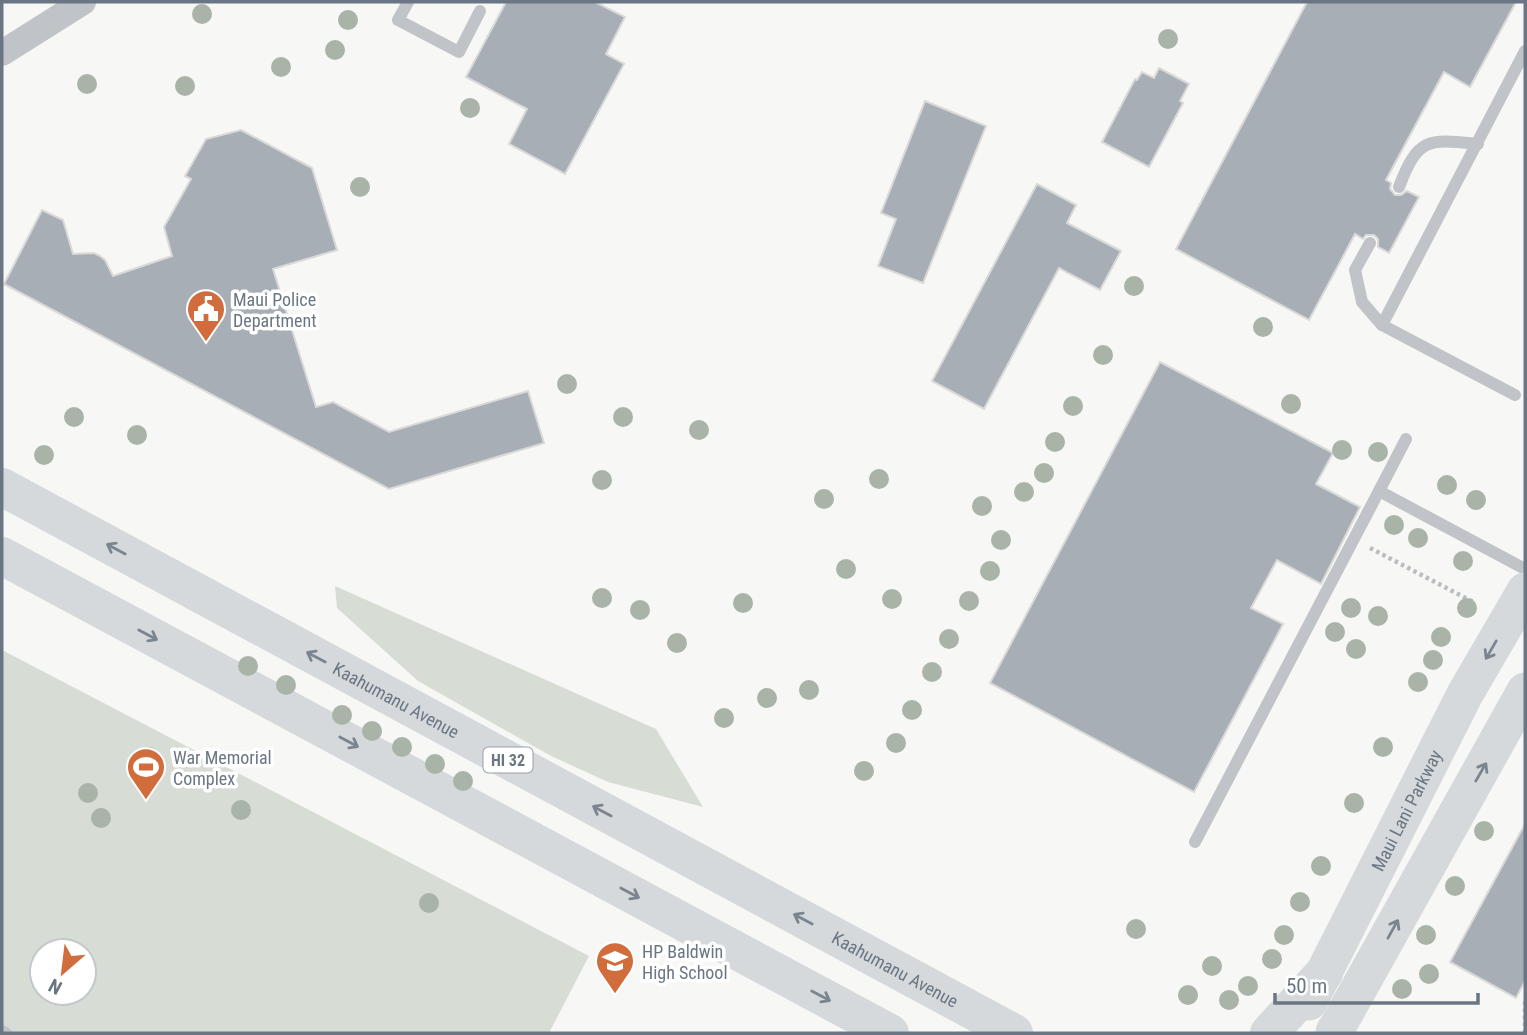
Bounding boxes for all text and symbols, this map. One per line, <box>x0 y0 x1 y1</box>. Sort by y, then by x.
public building icon: Maui Police Department <box>185 288 227 343</box>
place label: Maui Police Department <box>233 289 317 331</box>
one-way arrow <box>106 542 127 555</box>
one-way arrow <box>137 628 158 642</box>
one-way arrow <box>1483 639 1497 659</box>
one-way arrow <box>306 650 327 663</box>
street label: Kaahumanu Avenue <box>330 657 463 742</box>
one-way arrow <box>338 735 358 749</box>
sports icon: War Memorial Complex <box>125 746 167 801</box>
street label: Maui Lani Parkway <box>1367 746 1446 874</box>
place label: War Memorial Complex <box>173 747 272 789</box>
road number: HI 32 <box>484 748 532 772</box>
one-way arrow <box>1474 762 1488 782</box>
one-way arrow <box>593 804 613 818</box>
one-way arrow <box>619 887 640 901</box>
one-way arrow <box>793 912 813 926</box>
one-way arrow <box>1386 920 1400 940</box>
street label: Kaahumanu Avenue <box>829 926 962 1011</box>
north arrow <box>28 937 98 1007</box>
school or university icon: HP Baldwin High School <box>594 940 636 995</box>
place label: HP Baldwin High School <box>642 941 728 983</box>
scale bar <box>1275 962 1478 1006</box>
text: N <box>45 974 66 999</box>
text: 50 m <box>1286 974 1327 998</box>
one-way arrow <box>810 990 831 1003</box>

